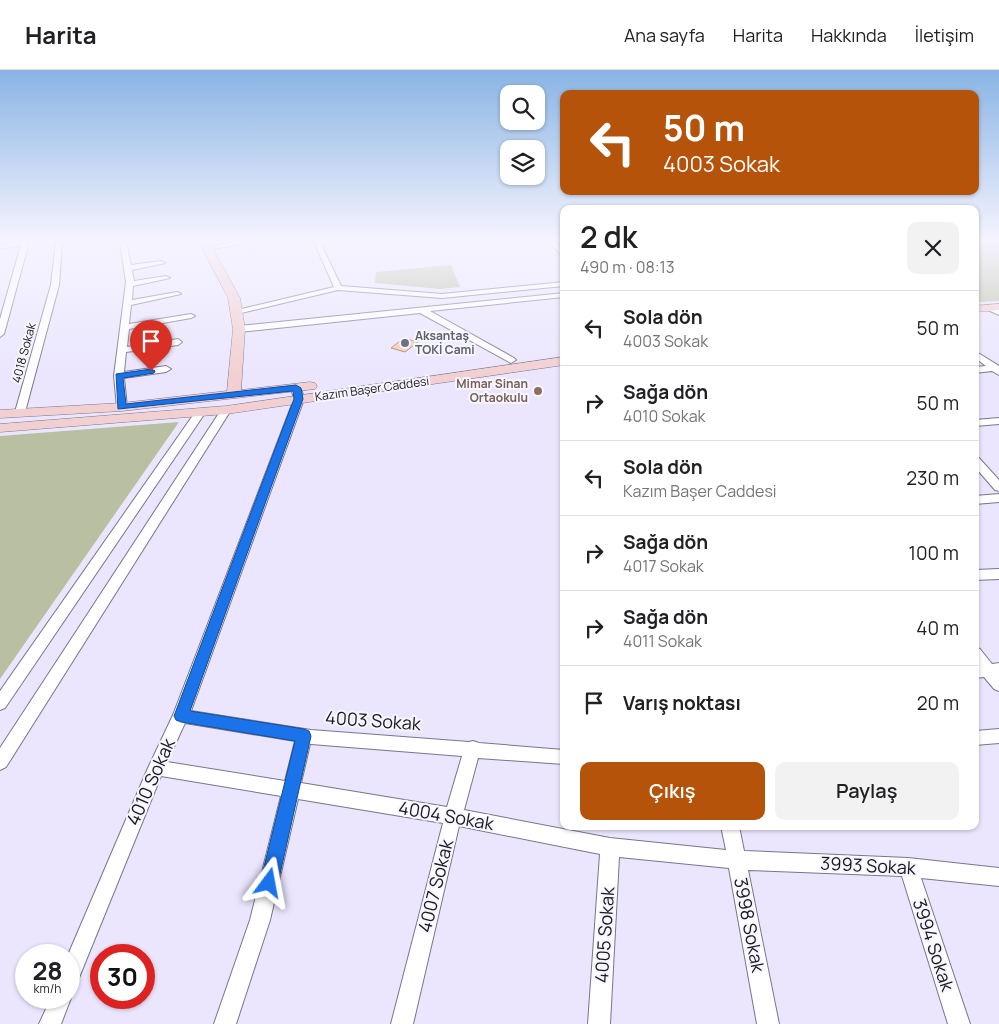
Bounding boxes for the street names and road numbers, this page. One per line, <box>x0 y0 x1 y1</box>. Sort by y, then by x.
street label: 4018 Sokak <box>7 320 40 385</box>
street label: Kazım Başer Caddesi <box>314 372 430 405</box>
street label: 4003 Sokak <box>324 705 423 735</box>
street label: 4010 Sokak <box>120 733 180 829</box>
street label: 4004 Sokak <box>397 795 497 835</box>
street label: 4007 Sokak <box>412 836 458 935</box>
street label: 3993 Sokak <box>820 851 917 880</box>
street label: 3998 Sokak <box>729 875 771 975</box>
street label: 4005 Sokak <box>589 885 619 984</box>
street label: 3994 Sokak <box>908 895 961 995</box>

